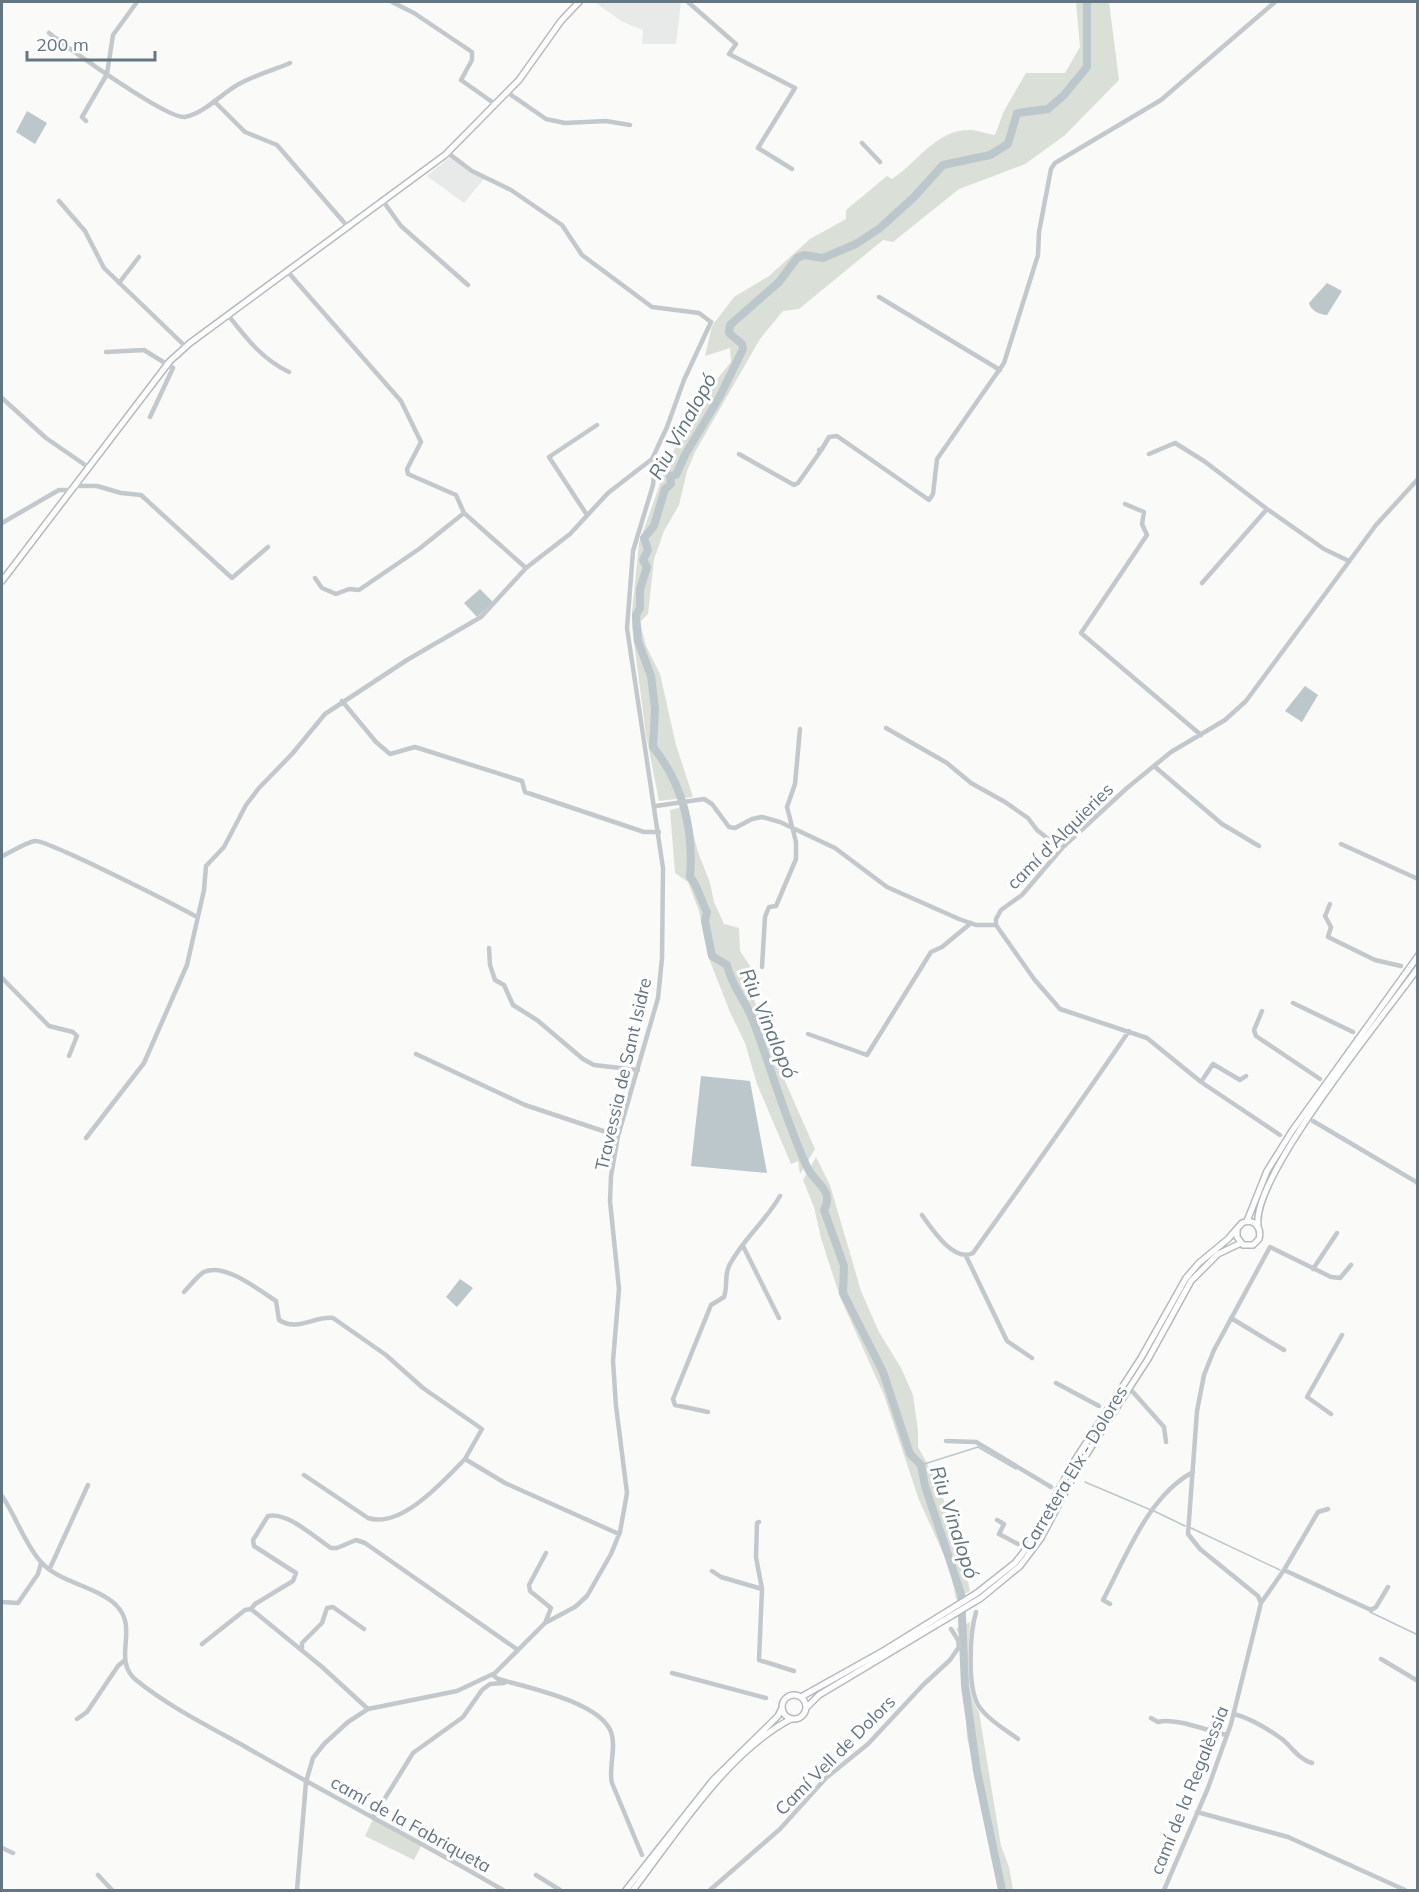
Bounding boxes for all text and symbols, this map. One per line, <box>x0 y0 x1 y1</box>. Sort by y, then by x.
scale bar <box>27 24 154 62</box>
text: 200 m <box>36 33 89 56</box>
water label: Riu Vinalopó <box>643 369 721 483</box>
street label: camí d'Alquieries <box>1002 778 1118 894</box>
water label: Riu Vinalopó <box>735 964 803 1082</box>
street label: Travessia de Sant Isidre <box>590 975 656 1173</box>
street label: Carretera Elx - Dolores <box>1016 1381 1132 1555</box>
water label: Riu Vinalopó <box>925 1462 985 1582</box>
street label: Camí Vell de Dolors <box>770 1690 900 1820</box>
street label: camí de la Regalèssia <box>1145 1702 1233 1878</box>
street label: camí de la Fabriqueta <box>327 1770 495 1878</box>

